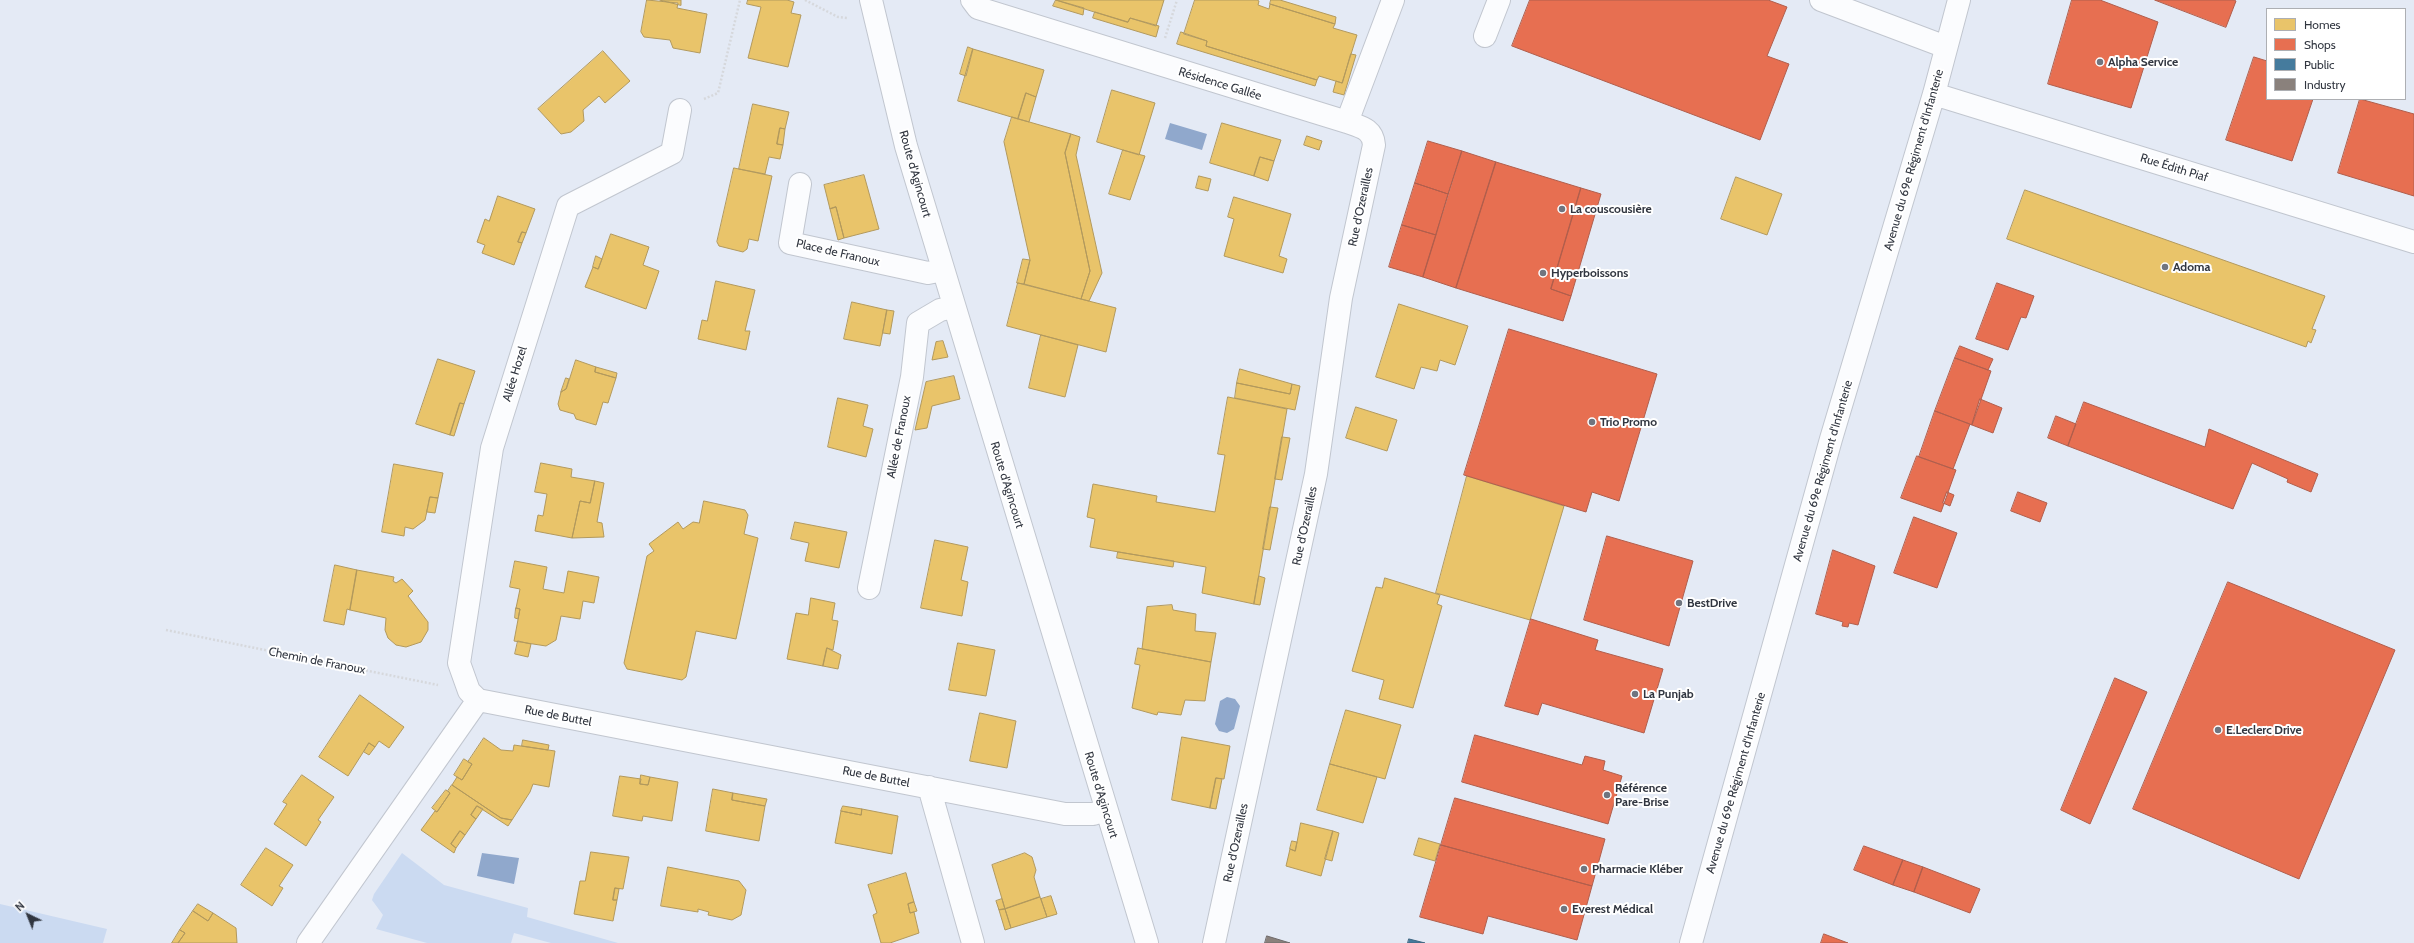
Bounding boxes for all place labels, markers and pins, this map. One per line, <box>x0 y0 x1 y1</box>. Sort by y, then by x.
place label: Alpha Service <box>2108 55 2178 69</box>
marker: Alpha Service <box>2095 57 2105 67</box>
place label: La couscousière <box>1570 202 1652 216</box>
marker: La couscousière <box>1557 204 1567 214</box>
place label: Adoma <box>2173 260 2210 274</box>
marker: Adoma <box>2160 262 2170 272</box>
place label: Hyperboissons <box>1551 266 1628 280</box>
marker: Hyperboissons <box>1538 268 1548 278</box>
place label: Trio Promo <box>1600 415 1657 429</box>
marker: Trio Promo <box>1587 417 1597 427</box>
place label: BestDrive <box>1687 596 1737 610</box>
marker: BestDrive <box>1674 598 1684 608</box>
place label: La Punjab <box>1643 687 1694 701</box>
marker: La Punjab <box>1630 689 1640 699</box>
place label: E.Leclerc Drive <box>2226 723 2302 737</box>
marker: E.Leclerc Drive <box>2213 725 2223 735</box>
place label: Référence Pare-Brise <box>1615 781 1669 809</box>
marker: Référence Pare-Brise <box>1602 790 1612 800</box>
place label: Pharmacie Kléber <box>1592 862 1683 876</box>
marker: Pharmacie Kléber <box>1579 864 1589 874</box>
place label: Everest Médical <box>1572 902 1653 916</box>
marker: Everest Médical <box>1559 904 1569 914</box>

